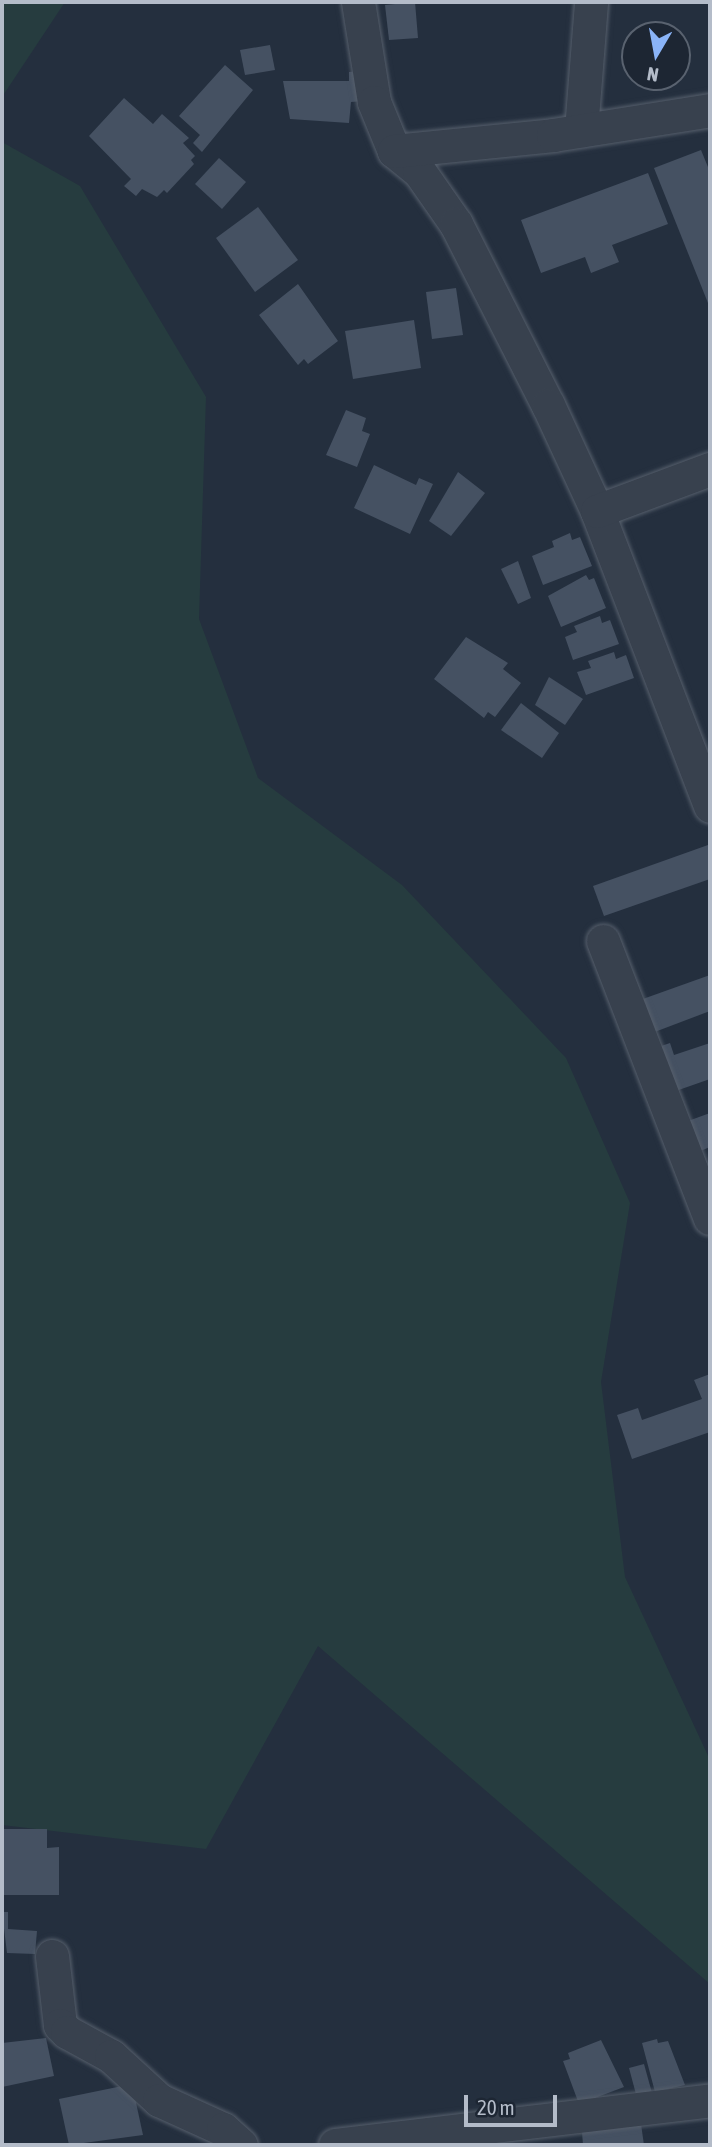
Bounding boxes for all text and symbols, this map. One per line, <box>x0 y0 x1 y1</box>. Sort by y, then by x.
north arrow <box>621 21 691 91</box>
text: N <box>645 63 660 87</box>
scale bar <box>467 2080 560 2124</box>
text: 20 m <box>477 2095 515 2119</box>

